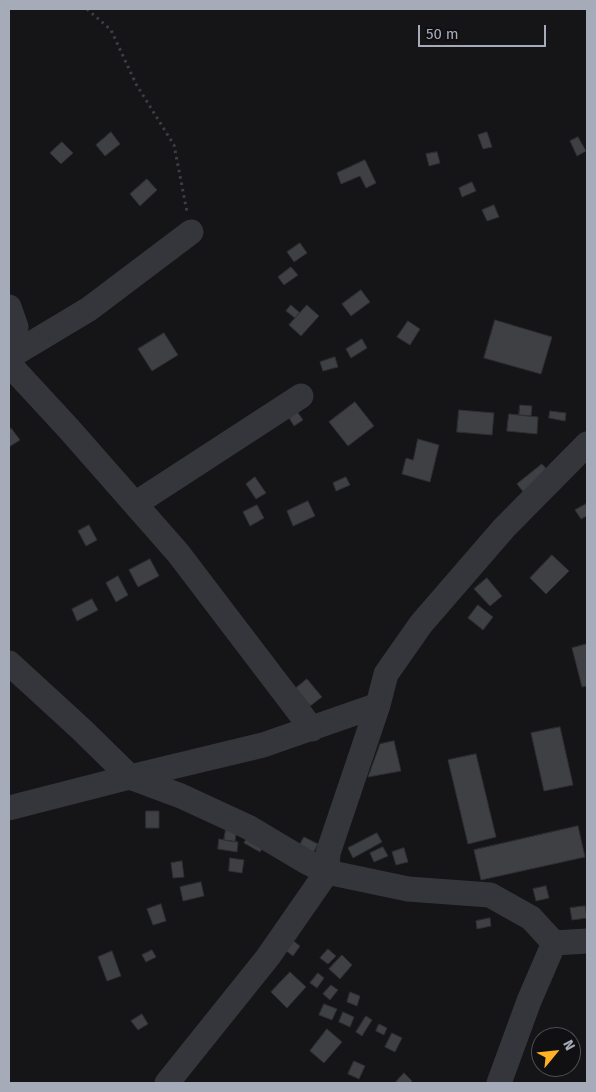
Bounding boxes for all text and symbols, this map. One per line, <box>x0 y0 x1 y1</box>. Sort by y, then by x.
scale bar <box>421 15 548 47</box>
text: 50 m <box>426 25 459 43</box>
north arrow <box>531 1027 581 1077</box>
text: N <box>559 1037 578 1053</box>

